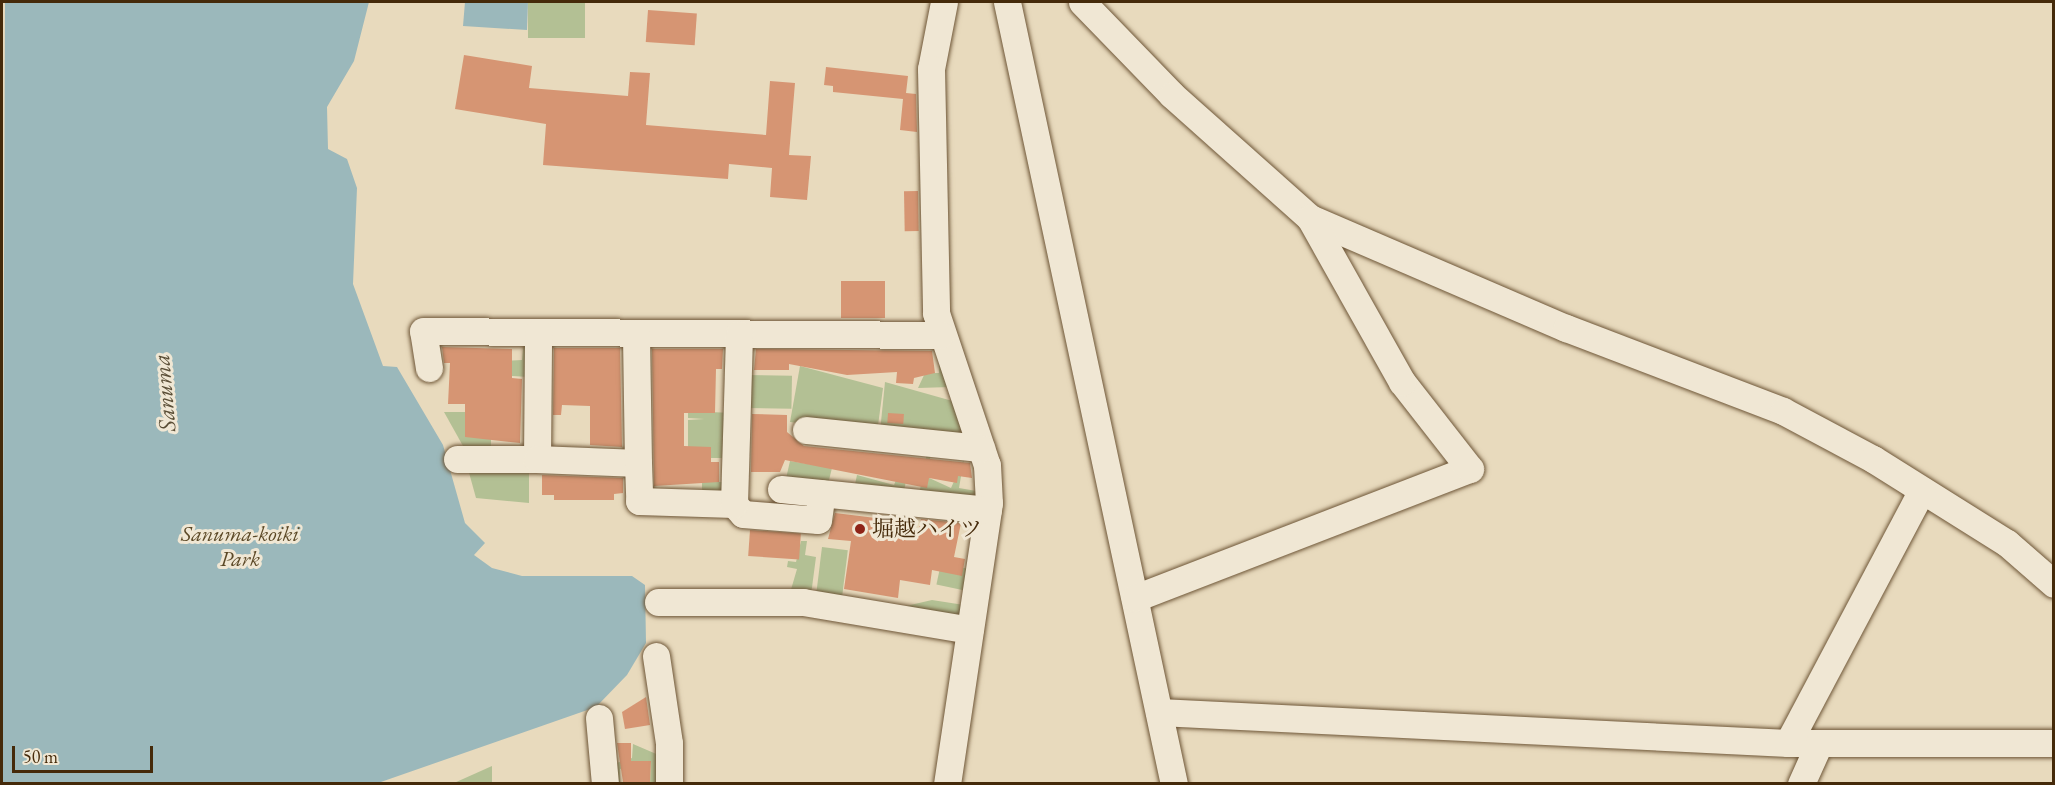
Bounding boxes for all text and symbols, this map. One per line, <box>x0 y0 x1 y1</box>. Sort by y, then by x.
water label: Sanuma <box>146 353 182 433</box>
place label: 堀越ハイツ <box>872 516 982 542</box>
park label: Sanuma-koiki Park <box>181 520 299 572</box>
marker: 堀越ハイツ <box>853 522 867 536</box>
scale bar <box>15 734 156 772</box>
text: 50 m <box>23 745 58 768</box>

